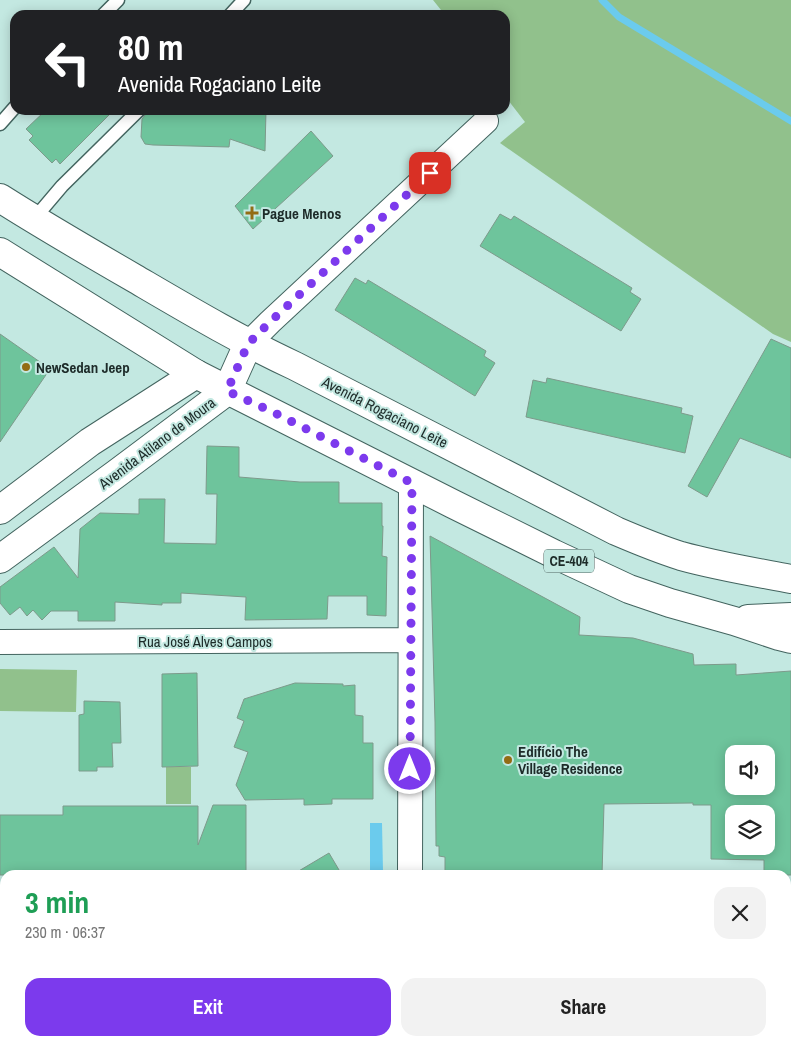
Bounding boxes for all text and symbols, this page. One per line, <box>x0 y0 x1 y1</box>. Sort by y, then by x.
text: 80 m <box>118 24 183 71</box>
icon: left <box>35 30 100 95</box>
text: Avenida Rogaciano Leite <box>118 69 321 99</box>
pin <box>409 152 451 194</box>
icon: arrive <box>416 159 444 187</box>
place label: Pague Menos <box>262 203 341 224</box>
marker: Pague Menos <box>246 207 258 219</box>
place label: NewSedan Jeep <box>36 357 130 378</box>
marker: NewSedan Jeep <box>20 361 32 373</box>
street label: Avenida Rogaciano Leite <box>318 371 452 453</box>
street label: Avenida Atilano de Moura <box>93 392 220 495</box>
road number: CE-404 <box>544 550 594 572</box>
street label: Rua José Alves Campos <box>138 631 272 652</box>
place label: Edifício The Village Residence <box>518 741 623 779</box>
position arrow <box>383 742 435 794</box>
map controls <box>725 745 775 855</box>
button: sound <box>725 745 775 795</box>
marker: Edifício The Village Residence <box>502 754 514 766</box>
button: layers <box>725 805 775 855</box>
text: 3 min <box>25 882 89 922</box>
button: close <box>714 887 766 939</box>
text: 230 m · 06:37 <box>25 921 105 943</box>
button: Exit <box>25 978 391 1036</box>
button: Share <box>401 978 766 1036</box>

